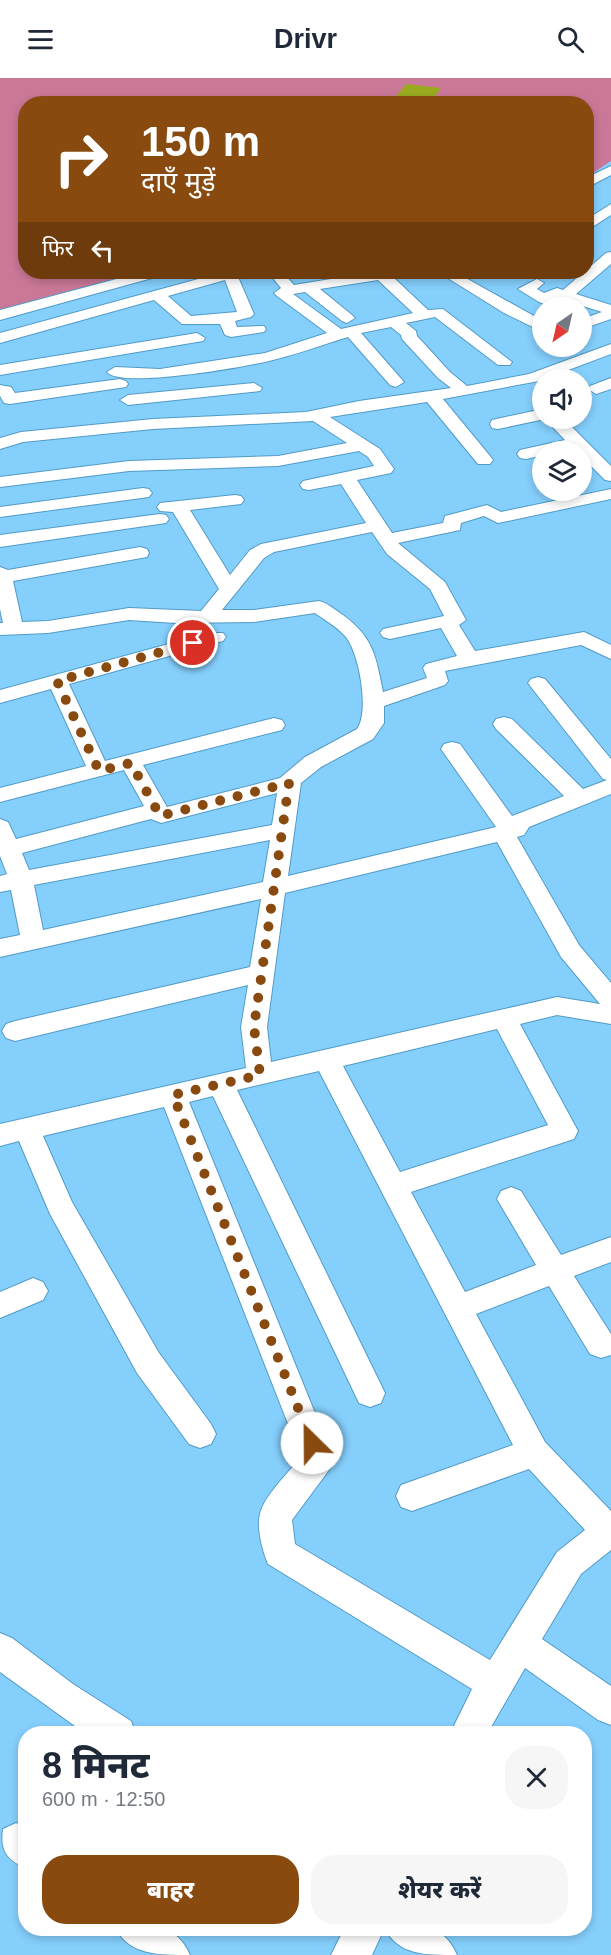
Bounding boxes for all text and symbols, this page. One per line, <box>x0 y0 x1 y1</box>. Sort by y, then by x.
icon: menu <box>24 23 57 56</box>
icon: search <box>554 23 587 56</box>
text: Drivr <box>274 24 337 54</box>
text: 150 m <box>141 118 260 165</box>
icon: right <box>42 120 120 198</box>
text: दाएँ मुड़ें <box>141 167 215 197</box>
icon: left <box>86 234 119 267</box>
text: फिर <box>42 236 74 261</box>
north arrow <box>532 297 592 357</box>
map controls <box>532 297 592 501</box>
button: sound <box>532 369 592 429</box>
button: layers <box>532 441 592 501</box>
pin <box>167 617 218 668</box>
icon: arrive <box>176 626 209 659</box>
position arrow <box>280 1411 344 1475</box>
text: 8 मिनट <box>42 1745 150 1786</box>
button: close <box>505 1746 568 1809</box>
text: 600 m · 12:50 <box>42 1788 165 1810</box>
button: बाहर <box>42 1855 299 1924</box>
button: शेयर करें <box>311 1855 568 1924</box>

